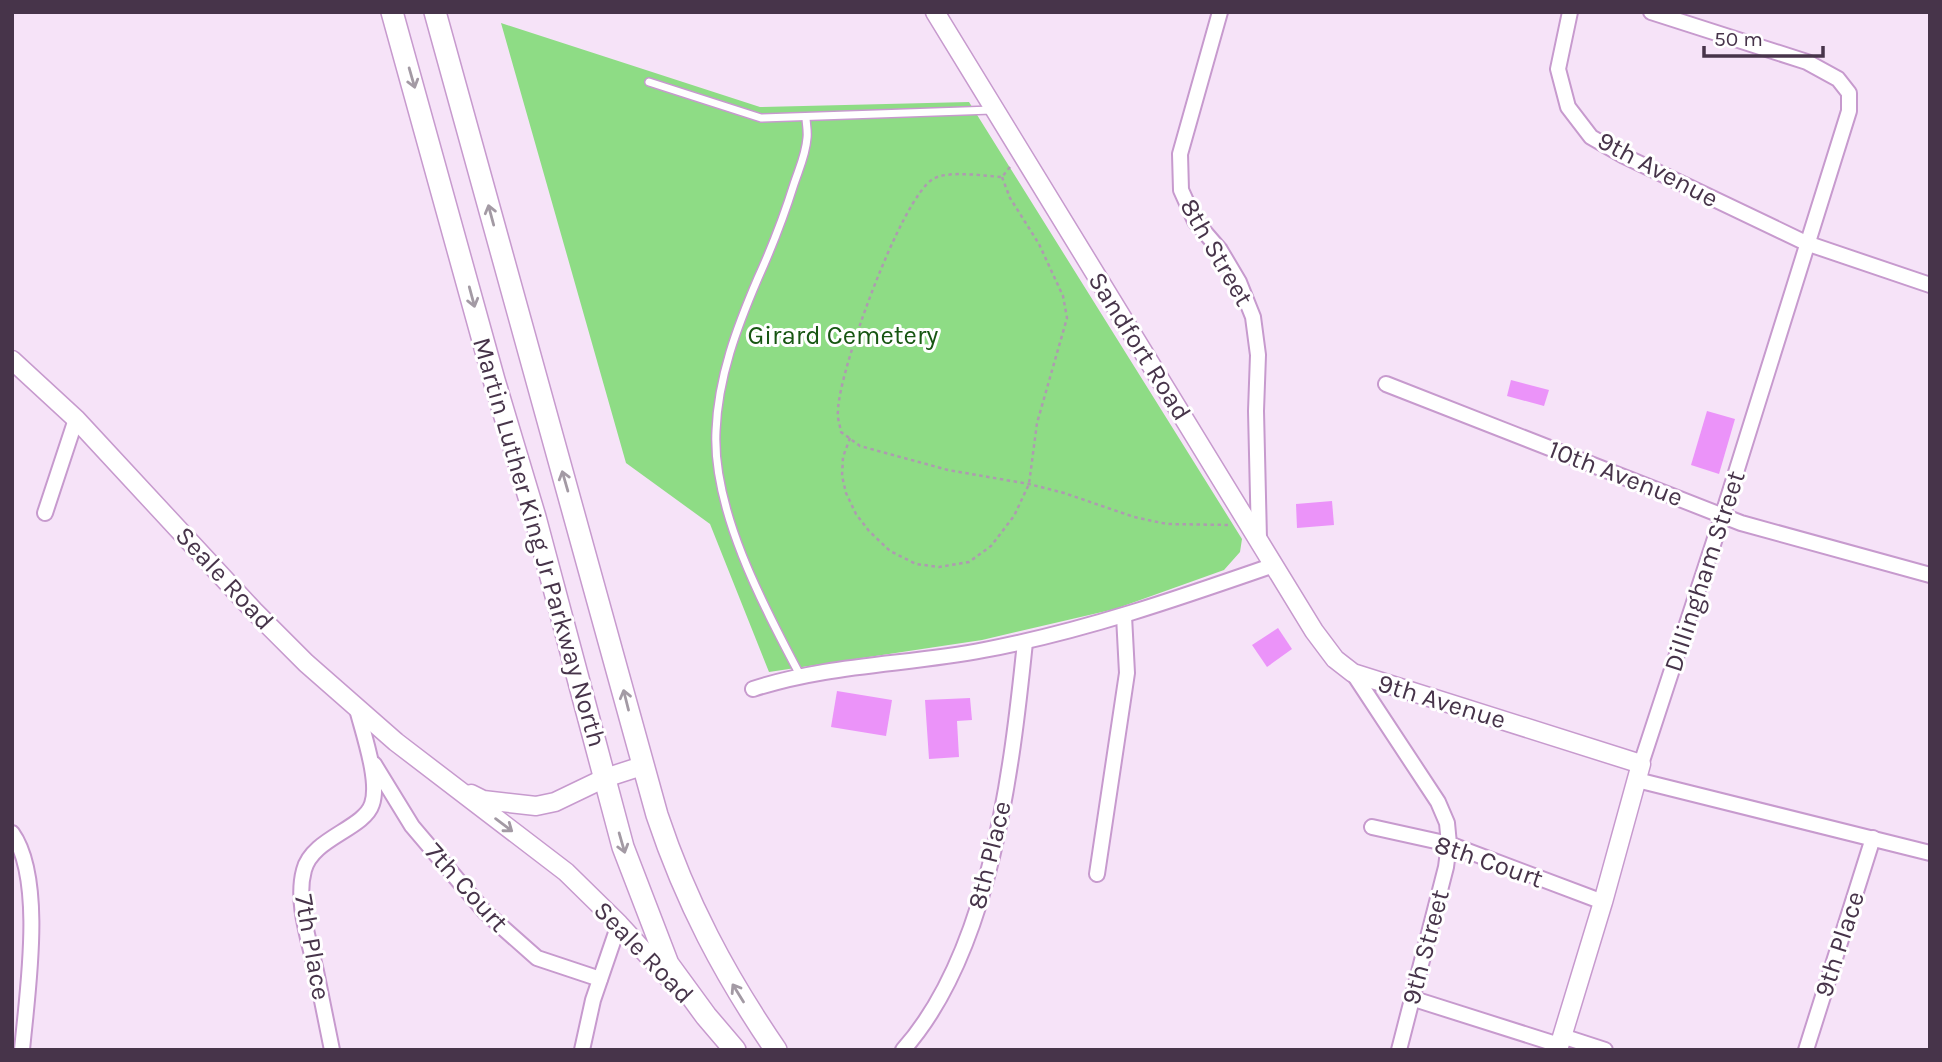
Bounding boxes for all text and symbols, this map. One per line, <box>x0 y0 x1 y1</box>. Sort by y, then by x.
scale bar <box>1704 14 1823 58</box>
text: 50 m <box>1714 27 1763 51</box>
one-way arrow <box>406 66 419 88</box>
street label: 9th Avenue <box>1592 125 1723 214</box>
street label: 8th Street <box>1173 193 1260 312</box>
one-way arrow <box>483 204 496 226</box>
street label: Sandfort Road <box>1082 266 1198 426</box>
one-way arrow <box>466 286 479 308</box>
park label: Girard Cemetery <box>748 320 938 351</box>
street label: Martin Luther King Jr Parkway North <box>466 334 613 750</box>
street label: 10th Avenue <box>1544 434 1687 513</box>
street label: Dillingham Street <box>1657 467 1752 676</box>
one-way arrow <box>558 470 571 492</box>
street label: Seale Road <box>169 520 280 636</box>
street label: 9th Avenue <box>1374 667 1510 736</box>
one-way arrow <box>619 689 632 712</box>
street label: 8th Place <box>961 798 1018 912</box>
one-way arrow <box>494 817 512 832</box>
street label: 8th Court <box>1431 828 1547 895</box>
one-way arrow <box>617 832 630 854</box>
street label: 7th Court <box>419 836 515 938</box>
street label: 9th Street <box>1395 886 1456 1008</box>
street label: 9th Place <box>1808 887 1871 1001</box>
street label: 7th Place <box>288 892 337 1002</box>
street label: Seale Road <box>587 895 700 1010</box>
one-way arrow <box>731 983 745 1003</box>

